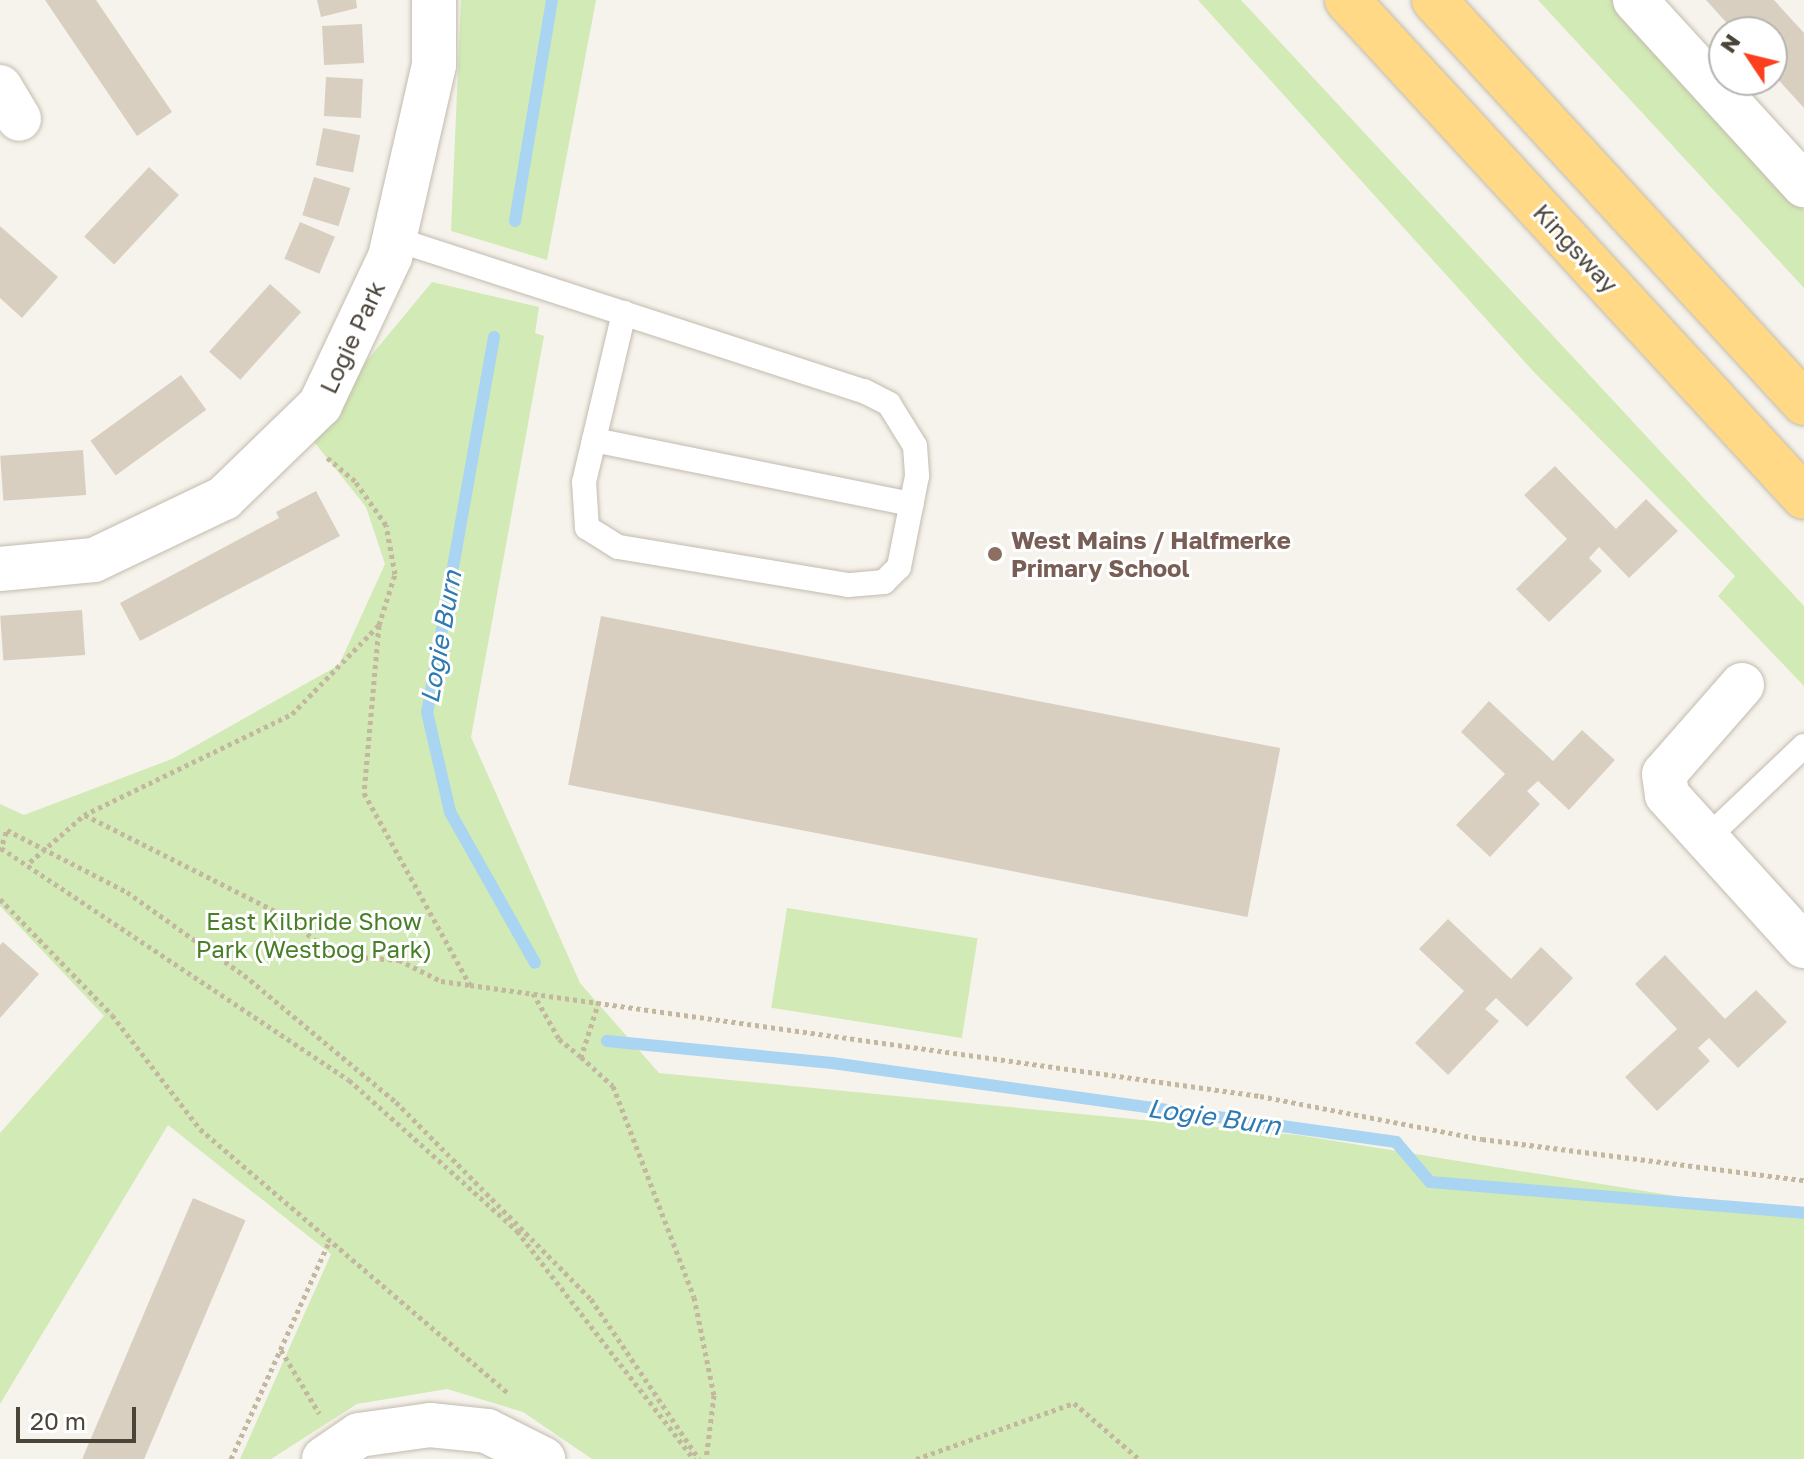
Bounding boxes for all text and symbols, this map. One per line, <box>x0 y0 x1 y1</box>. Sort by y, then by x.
north arrow <box>1708 16 1788 96</box>
text: N <box>1714 29 1745 58</box>
street label: Kingsway <box>1528 198 1624 298</box>
street label: Logie Park <box>313 276 391 398</box>
place label: West Mains / Halfmerke Primary School <box>1011 526 1291 582</box>
marker: West Mains / Halfmerke Primary School <box>986 545 1004 563</box>
water label: Logie Burn <box>414 568 468 706</box>
park label: East Kilbride Show Park (Westbog Park) <box>196 907 432 963</box>
water label: Logie Burn <box>1145 1092 1283 1142</box>
scale bar <box>20 1391 140 1441</box>
text: 20 m <box>30 1406 86 1435</box>

